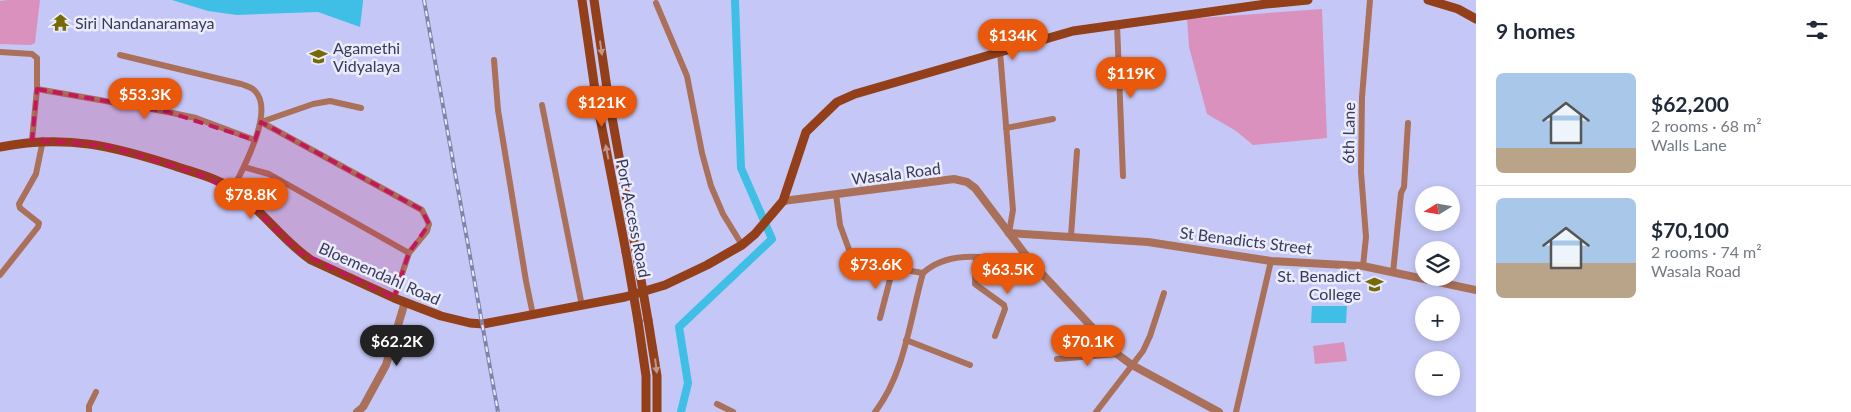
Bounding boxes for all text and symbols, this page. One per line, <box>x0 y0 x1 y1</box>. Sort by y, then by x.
temple icon: Siri Nandanaramaya <box>51 12 71 32</box>
place label: Siri Nandanaramaya <box>75 13 214 32</box>
icon: filters <box>1803 16 1831 44</box>
pin: $134K <box>978 18 1048 61</box>
text: 9 homes <box>1496 18 1575 43</box>
text: $134K <box>989 25 1037 44</box>
place label: Agamethi Vidyalaya <box>333 38 400 75</box>
one-way arrow <box>597 41 605 57</box>
school or university icon: Agamethi Vidyalaya <box>309 46 329 66</box>
pin: $119K <box>1096 56 1166 99</box>
text: $119K <box>1107 63 1155 82</box>
pin: $53.3K <box>104 78 186 120</box>
text: $53.3K <box>119 84 171 103</box>
pin: $121K <box>567 86 637 128</box>
text: $62,200 <box>1651 91 1729 116</box>
text: $121K <box>578 92 626 111</box>
icon: home <box>1536 93 1596 153</box>
street label: 6th Lane <box>1338 102 1358 164</box>
text: 2 rooms · 68 m² <box>1651 116 1762 135</box>
text: Walls Lane <box>1651 135 1727 154</box>
one-way arrow <box>602 144 610 160</box>
street label: Port Access Road <box>613 157 655 279</box>
street label: Wasala Road <box>850 158 942 188</box>
pin: $78.8K <box>210 178 292 220</box>
text: $78.8K <box>225 184 277 203</box>
north arrow <box>1415 186 1460 231</box>
map controls <box>1415 186 1460 396</box>
text: $70,100 <box>1651 217 1729 242</box>
icon: home <box>1536 218 1596 278</box>
street label: St Benadicts Street <box>1179 222 1313 258</box>
street label: Bloemendahl Road <box>316 238 444 308</box>
button: layers <box>1415 241 1460 286</box>
text: 2 rooms · 74 m² <box>1651 242 1762 261</box>
pin: $73.6K <box>835 248 917 290</box>
pin: $63.5K <box>967 252 1049 295</box>
text: $73.6K <box>850 254 902 273</box>
text: $63.5K <box>982 259 1034 278</box>
text: Wasala Road <box>1651 261 1741 280</box>
place label: St. Benadict College <box>1277 266 1361 303</box>
school or university icon: St. Benadict College <box>1365 274 1385 294</box>
button: + <box>1415 296 1460 341</box>
pin: $62.2K <box>356 324 438 367</box>
pin: $70.1K <box>1047 324 1129 367</box>
text: $62.2K <box>371 331 423 350</box>
text: $70.1K <box>1062 331 1114 350</box>
button: − <box>1415 351 1460 396</box>
one-way arrow <box>652 358 660 374</box>

